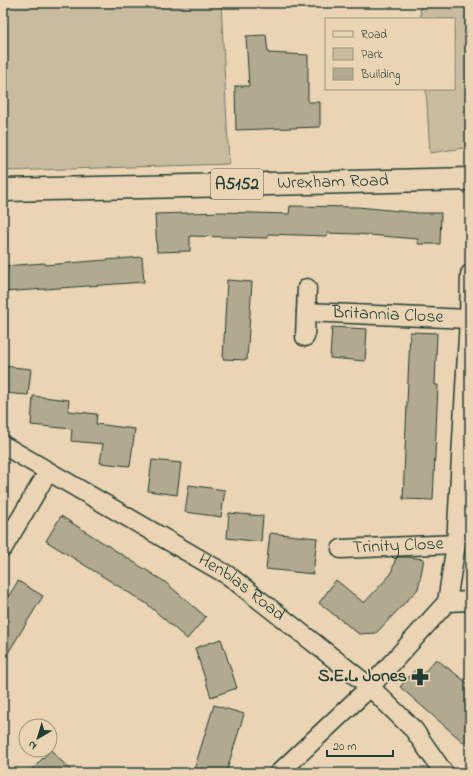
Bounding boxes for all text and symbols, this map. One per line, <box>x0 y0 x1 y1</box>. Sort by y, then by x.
legend <box>325 18 455 90</box>
text: Road <box>361 26 387 44</box>
text: Park <box>361 46 383 64</box>
text: Building <box>360 66 400 85</box>
street label: Wrexham Road <box>277 168 389 197</box>
road number: A5152 <box>211 169 263 199</box>
street label: Britannia Close <box>331 300 445 331</box>
street label: Trinity Close <box>352 532 445 561</box>
street label: Henblas Road <box>193 548 290 628</box>
place label: S.E.L. Jones <box>318 664 407 690</box>
pharmacy icon: S.E.L. Jones <box>410 667 430 687</box>
north arrow <box>18 718 58 758</box>
scale bar <box>327 732 393 758</box>
text: N <box>25 736 40 754</box>
text: 20 m <box>333 738 356 756</box>

